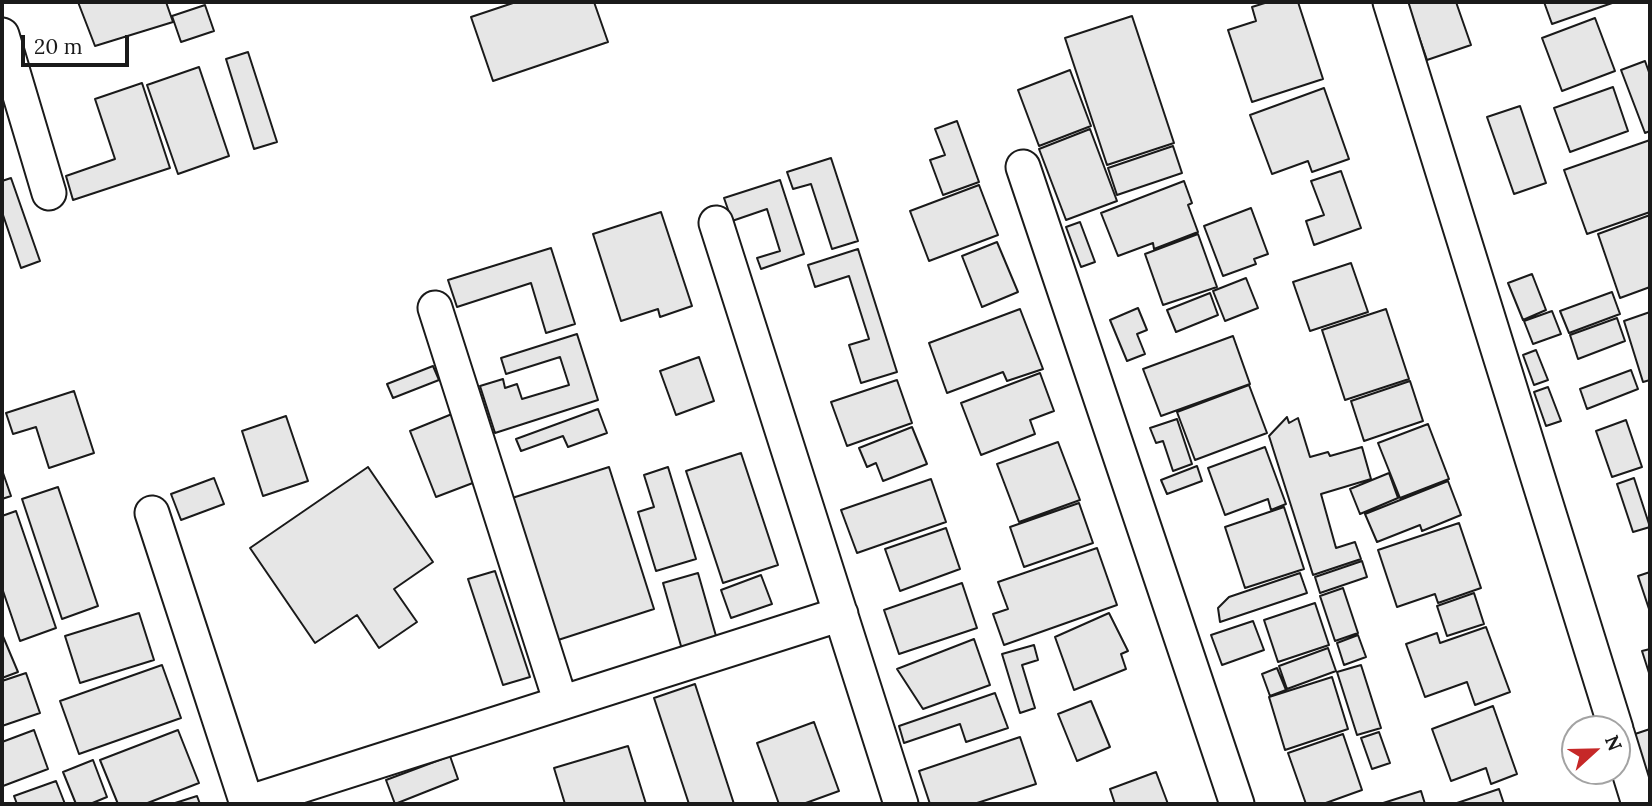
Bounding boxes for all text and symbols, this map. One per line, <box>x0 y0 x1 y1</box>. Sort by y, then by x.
scale bar <box>24 21 133 65</box>
text: 20 m <box>34 33 83 60</box>
north arrow <box>1561 715 1631 785</box>
text: N <box>1600 732 1627 754</box>

